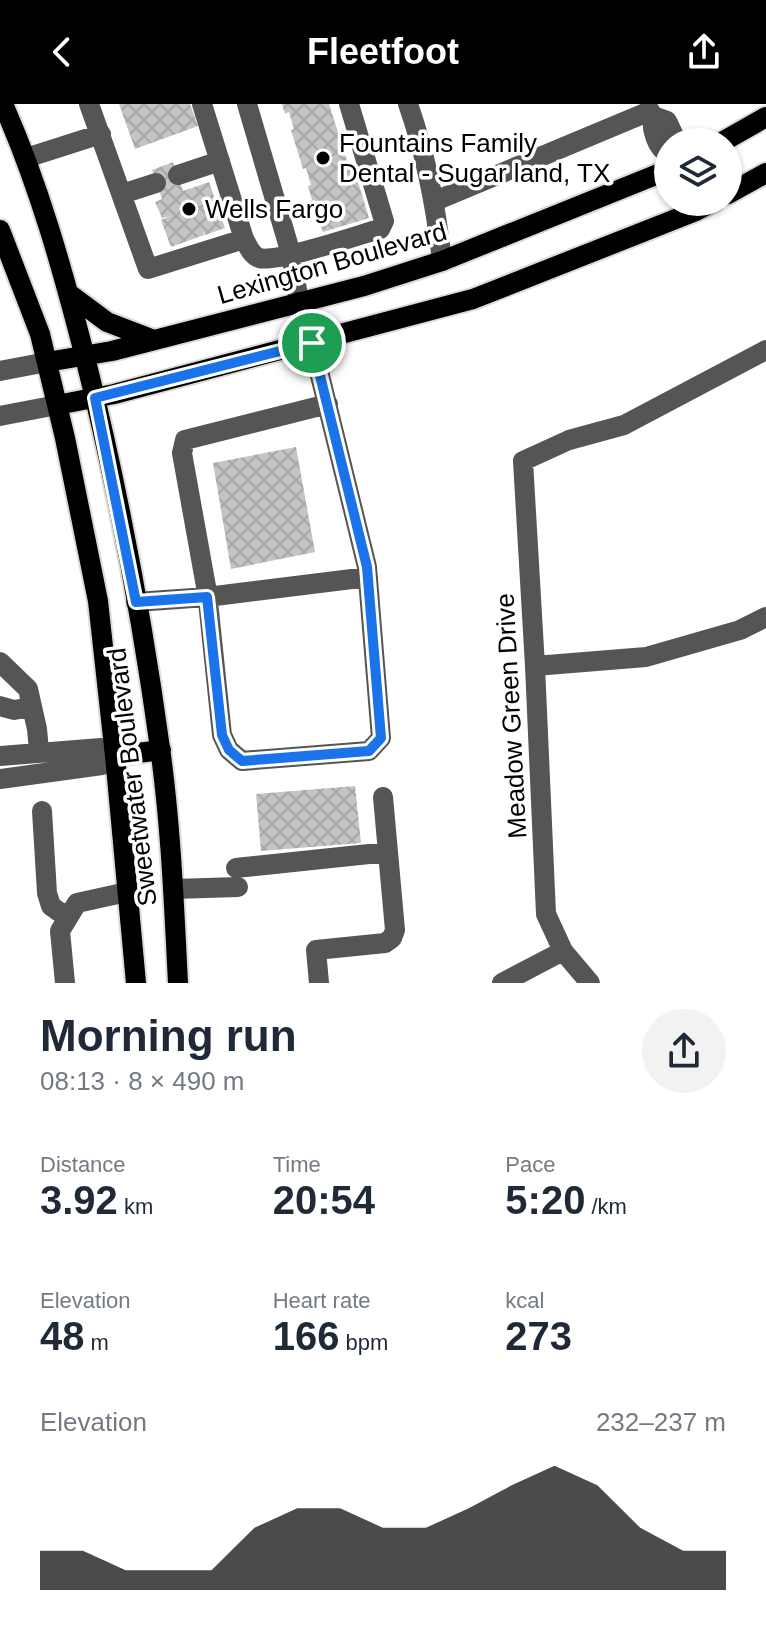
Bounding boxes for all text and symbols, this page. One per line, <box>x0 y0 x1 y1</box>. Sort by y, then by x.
icon: back <box>40 30 84 74</box>
icon: share <box>682 30 726 74</box>
text: Fleetfoot <box>307 31 459 72</box>
place label: Fountains Family Dental - Sugar land, TX <box>339 128 610 188</box>
map controls <box>654 128 742 216</box>
button: layers <box>654 128 742 216</box>
marker: Fountains Family Dental - Sugar land, TX <box>314 149 332 167</box>
place label: Wells Fargo <box>205 194 343 224</box>
marker: Wells Fargo <box>180 200 198 218</box>
street label: Lexington Boulevard <box>214 216 450 310</box>
pin <box>278 309 346 377</box>
icon: arrive <box>290 321 334 365</box>
street label: Meadow Green Drive <box>490 593 532 839</box>
street label: Sweetwater Boulevard <box>101 646 163 908</box>
button: share <box>642 1009 726 1093</box>
text: Morning run <box>40 1011 297 1060</box>
text: 08:13 · 8 × 490 m <box>40 1066 245 1096</box>
text: Distance <box>40 1152 126 1177</box>
text: Time <box>273 1152 321 1177</box>
text: Pace <box>505 1152 555 1177</box>
text: 3.92 <box>40 1178 118 1222</box>
text: 20:54 <box>273 1178 375 1222</box>
text: 5:20 <box>505 1178 585 1222</box>
text: km <box>118 1194 153 1219</box>
text: /km <box>585 1194 627 1219</box>
text: Elevation <box>40 1288 131 1313</box>
text: Heart rate <box>273 1288 370 1313</box>
text: kcal <box>505 1288 544 1313</box>
text: 48 <box>40 1314 85 1358</box>
text: 166 <box>273 1314 339 1358</box>
text: 273 <box>505 1314 572 1358</box>
text: m <box>85 1330 109 1355</box>
text: bpm <box>339 1330 388 1355</box>
text: Elevation <box>40 1407 147 1437</box>
text: 232–237 m <box>596 1407 726 1437</box>

